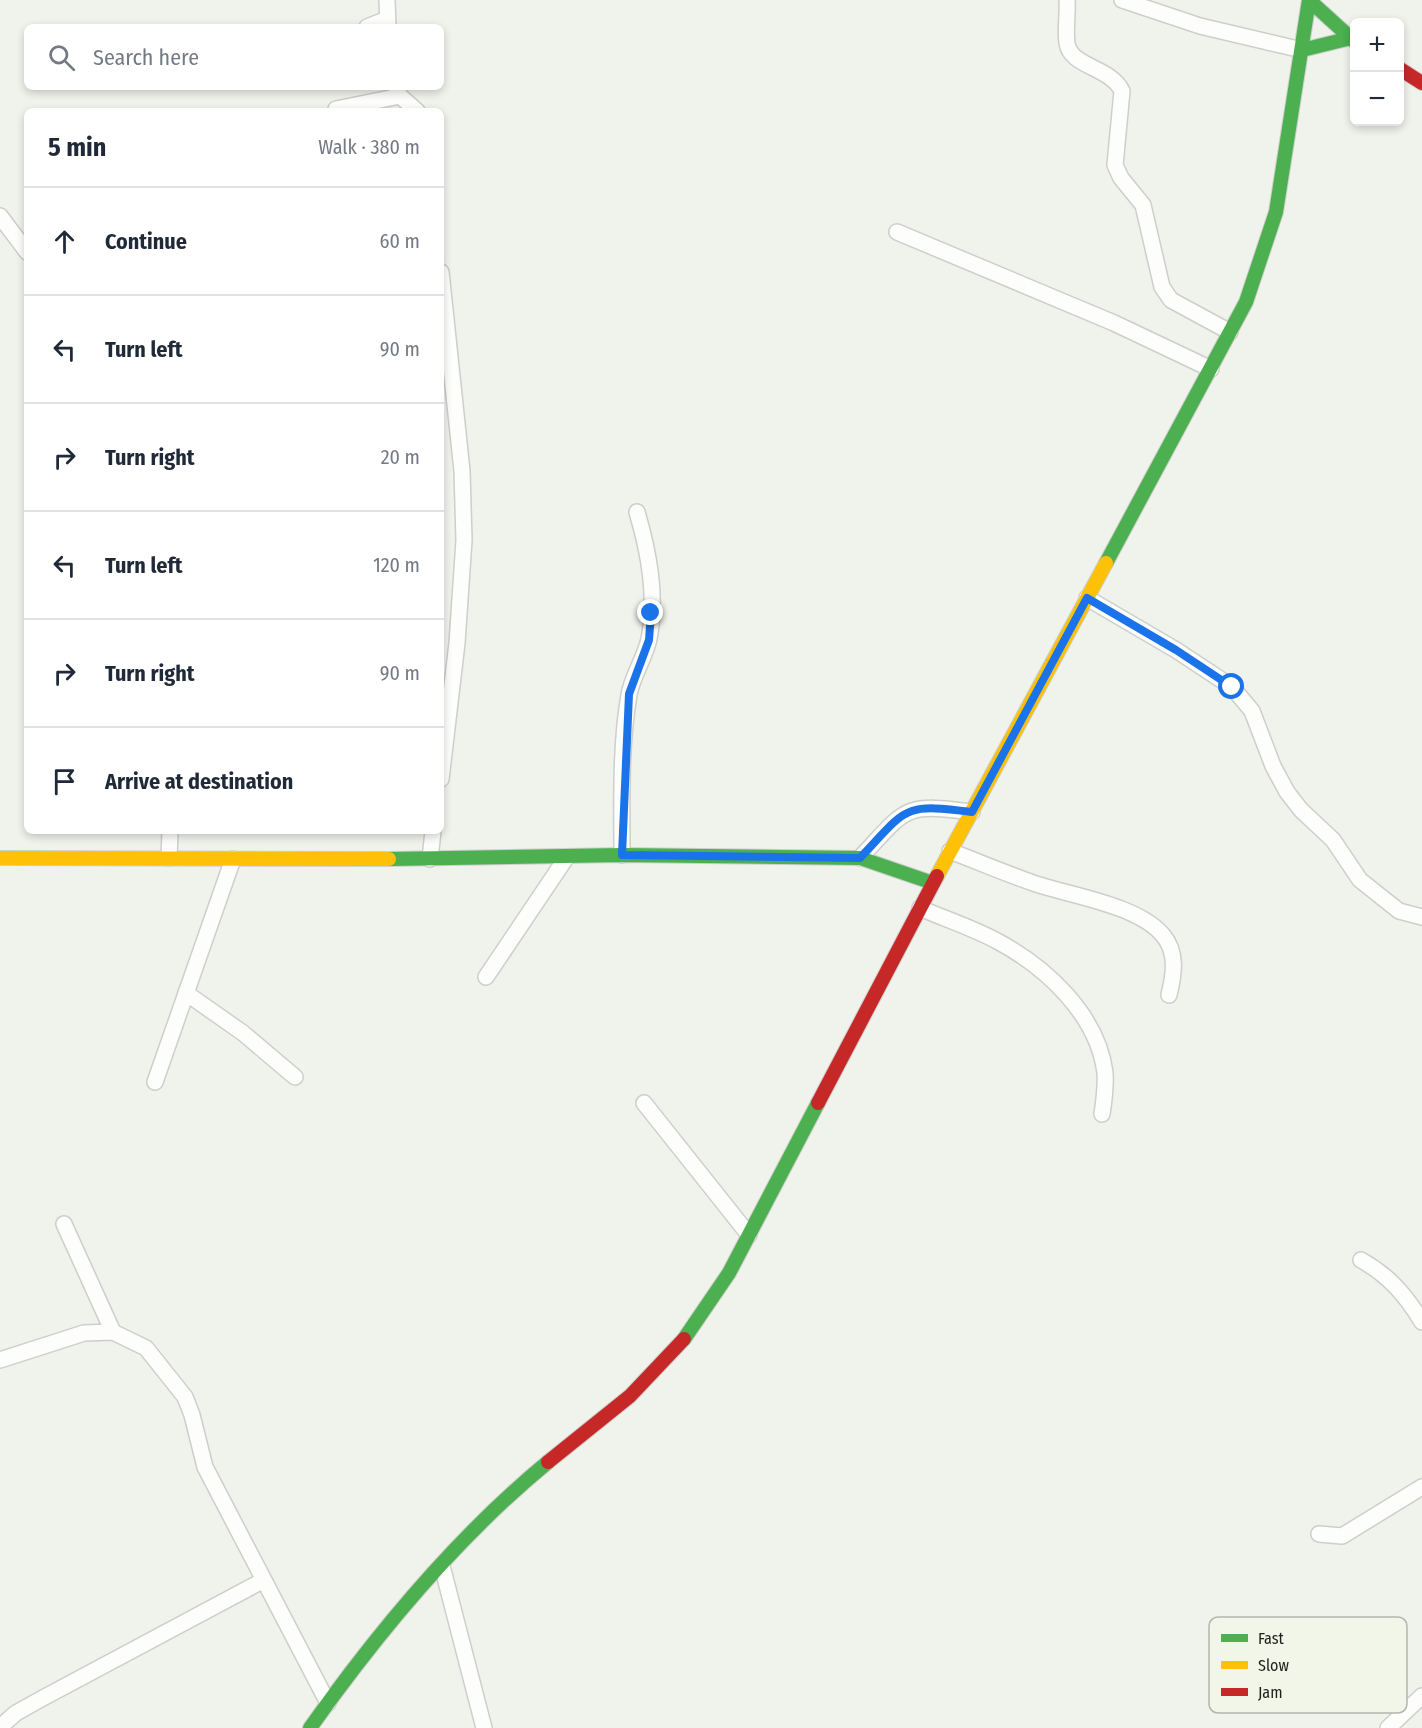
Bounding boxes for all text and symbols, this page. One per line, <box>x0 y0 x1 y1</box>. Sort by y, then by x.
map controls <box>1350 18 1404 126</box>
button: + <box>1350 18 1404 72</box>
search box <box>24 24 444 90</box>
icon: search <box>45 41 78 74</box>
text: Search here <box>93 44 199 71</box>
button: − <box>1350 72 1404 126</box>
text: 5 min <box>48 132 106 163</box>
text: Walk · 380 m <box>318 135 420 159</box>
icon: ahead <box>48 225 81 258</box>
text: Continue <box>105 228 187 255</box>
text: 60 m <box>380 229 420 253</box>
icon: left <box>48 333 81 366</box>
text: Turn left <box>105 336 183 363</box>
text: 90 m <box>380 337 420 361</box>
icon: right <box>48 441 81 474</box>
text: Turn right <box>105 444 194 471</box>
text: 20 m <box>381 445 420 469</box>
icon: left <box>48 549 81 582</box>
text: Turn left <box>105 552 183 579</box>
text: 120 m <box>373 553 420 577</box>
route end <box>637 599 663 625</box>
icon: right <box>48 657 81 690</box>
text: Turn right <box>105 660 194 687</box>
text: 90 m <box>380 661 420 685</box>
route start <box>1218 673 1244 699</box>
icon: arrive <box>48 765 81 798</box>
text: Arrive at destination <box>105 768 293 795</box>
legend <box>1209 1617 1407 1713</box>
text: Fast <box>1258 1629 1285 1648</box>
text: Slow <box>1258 1656 1289 1675</box>
text: Jam <box>1258 1683 1283 1702</box>

